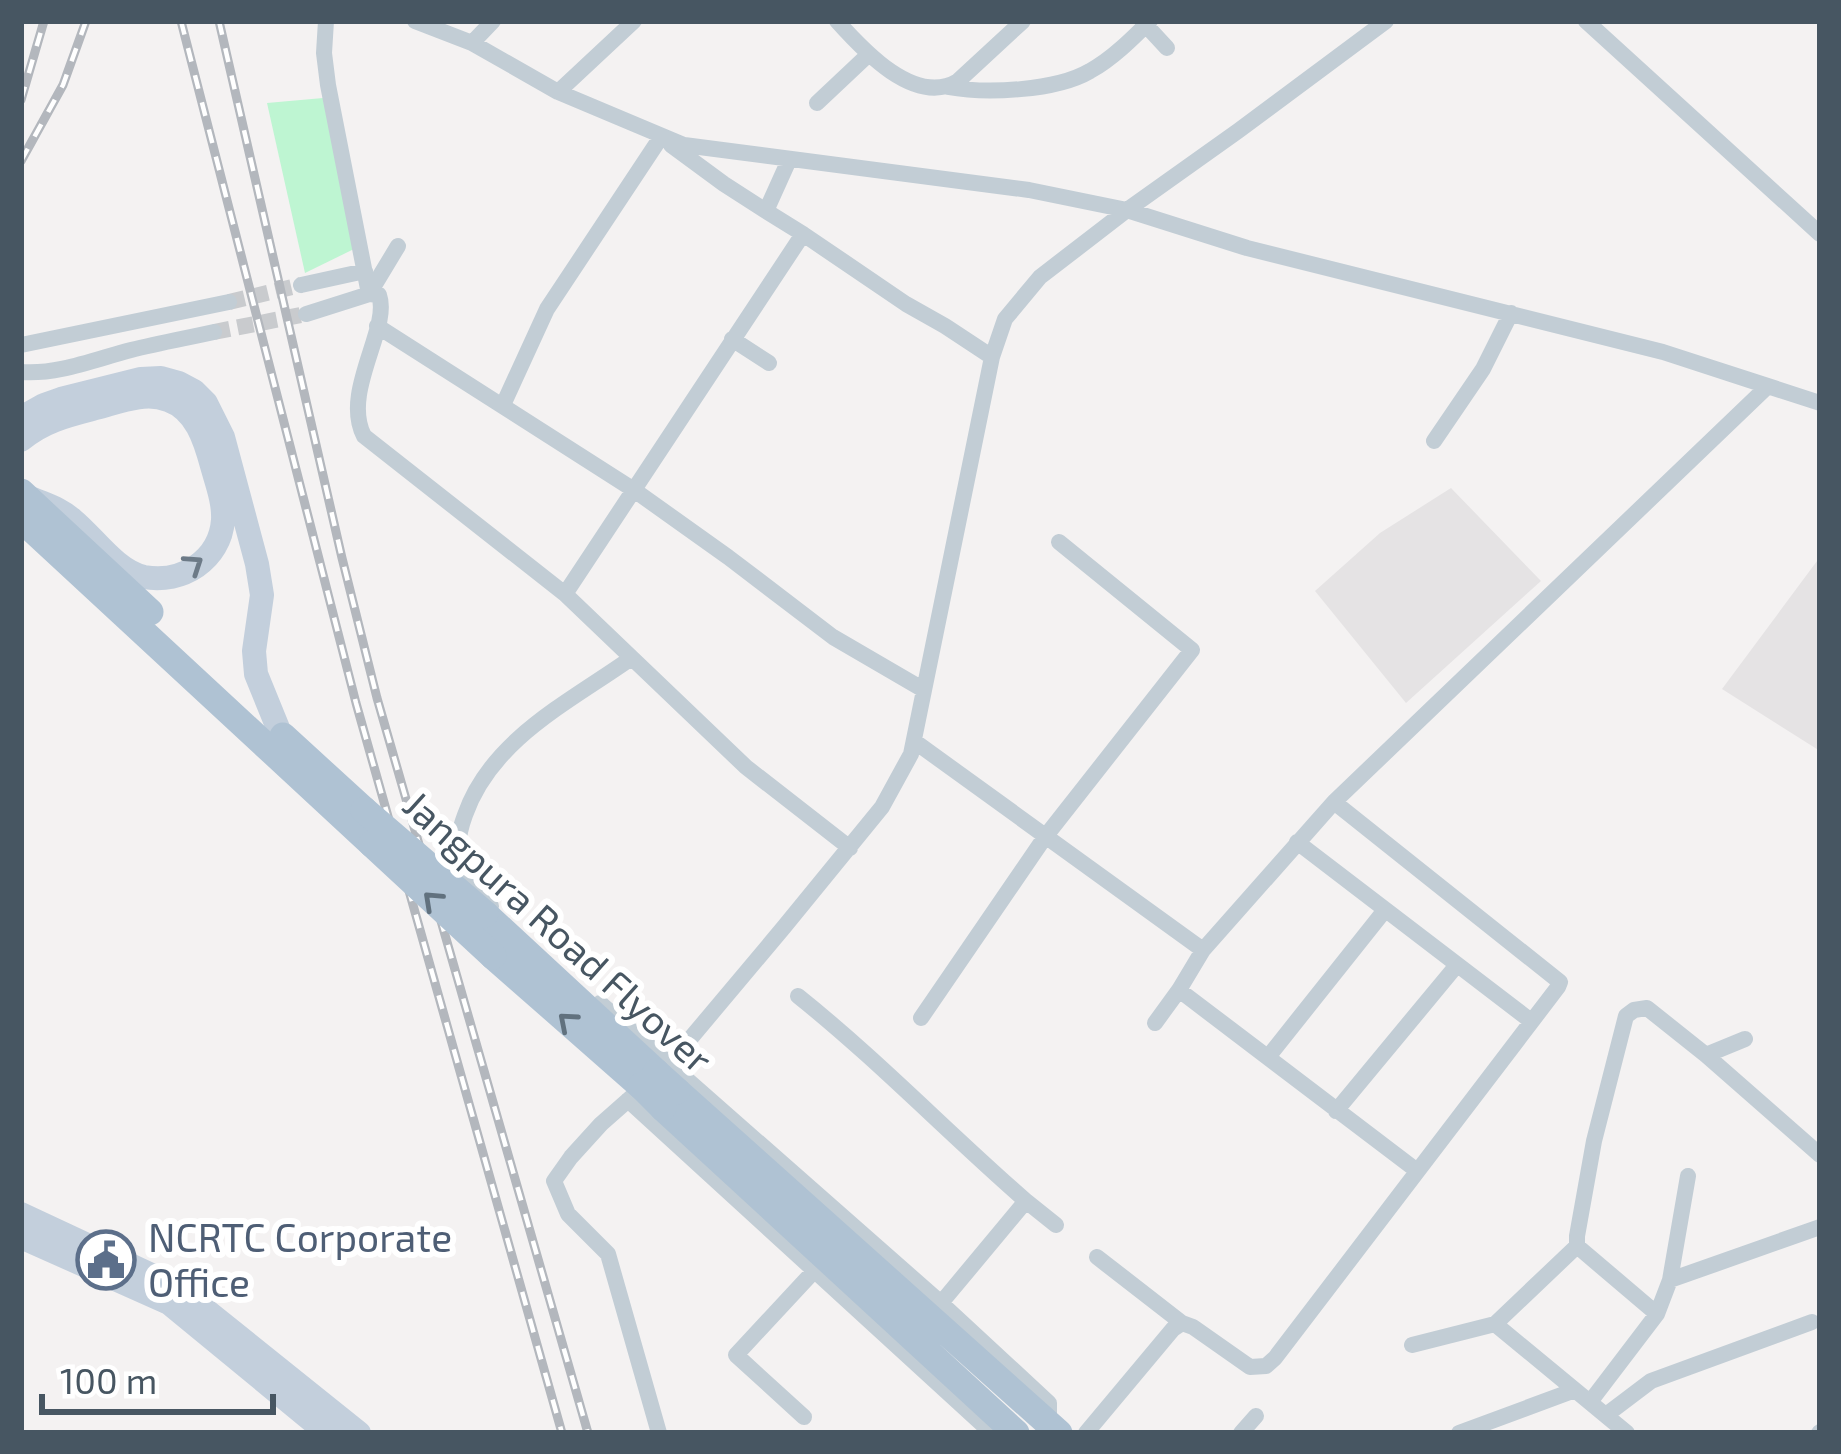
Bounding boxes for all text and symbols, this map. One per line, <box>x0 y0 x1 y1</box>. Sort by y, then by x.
one-way arrow <box>181 557 203 579</box>
street label: Jangpura Road Flyover <box>395 780 723 1082</box>
one-way arrow <box>425 893 446 914</box>
one-way arrow <box>559 1014 581 1035</box>
place label: NCRTC Corporate Office <box>148 1213 452 1305</box>
public building icon: NCRTC Corporate Office <box>75 1229 137 1291</box>
scale bar <box>42 1340 273 1414</box>
text: 100 m <box>60 1358 157 1401</box>

